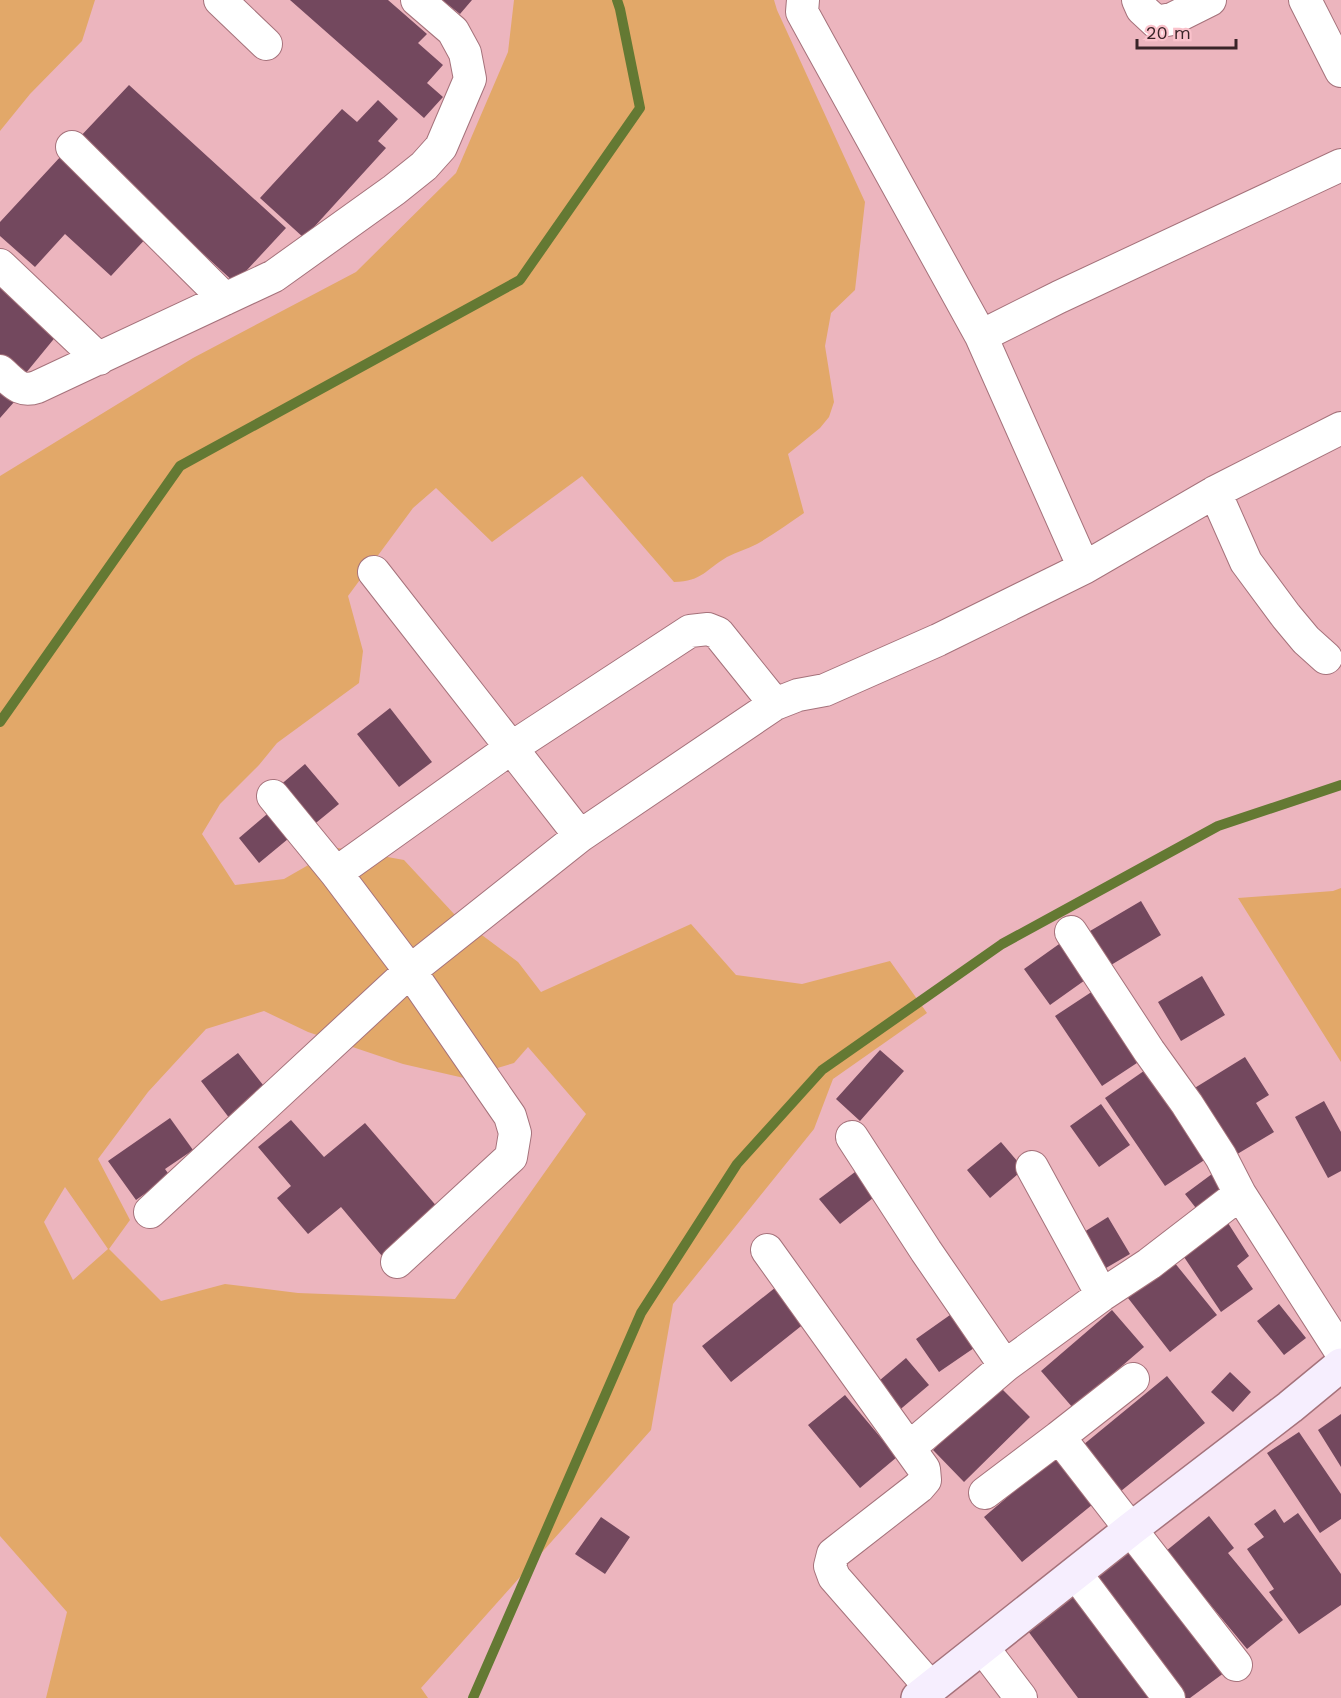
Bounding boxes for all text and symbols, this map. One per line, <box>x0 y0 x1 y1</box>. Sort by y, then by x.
scale bar <box>1137 12 1236 50</box>
text: 20 m <box>1146 22 1191 43</box>

